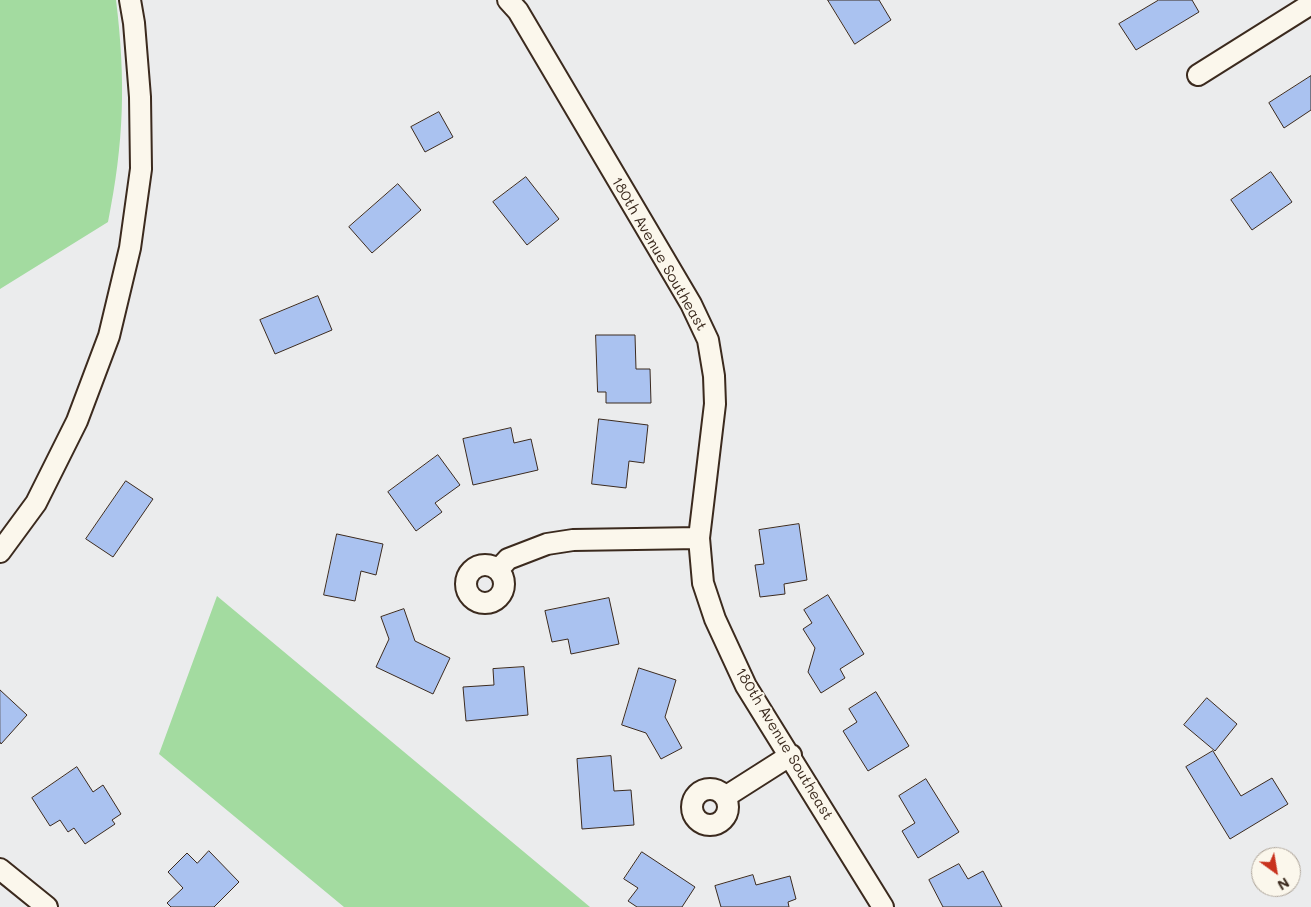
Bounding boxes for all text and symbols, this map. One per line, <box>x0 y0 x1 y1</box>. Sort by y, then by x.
street label: 180th Avenue Southeast <box>608 174 710 334</box>
street label: 180th Avenue Southeast <box>731 664 837 824</box>
north arrow <box>1251 847 1301 897</box>
text: N <box>1274 873 1293 895</box>

